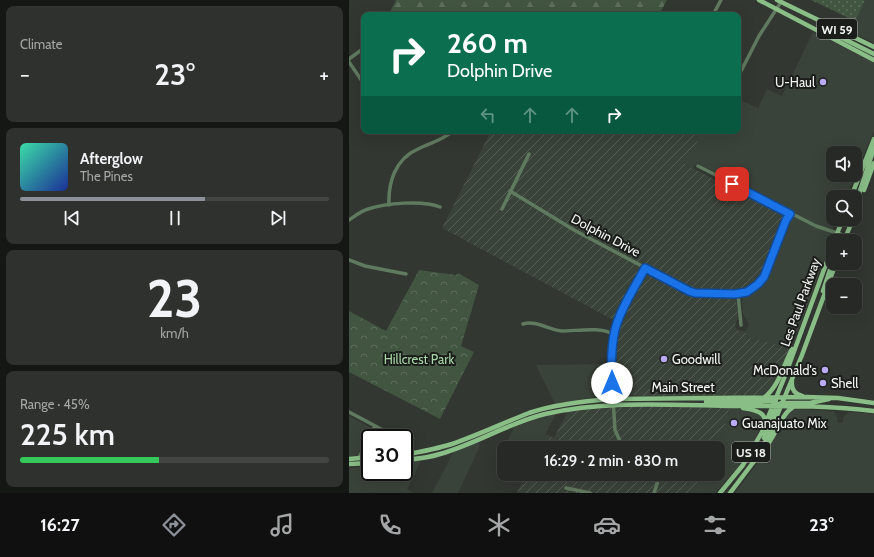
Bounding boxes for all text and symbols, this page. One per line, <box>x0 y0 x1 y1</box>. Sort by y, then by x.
road number: WI 59 <box>817 19 857 39</box>
text: 260 m <box>447 26 528 60</box>
icon: right <box>381 28 433 80</box>
text: Climate <box>20 36 62 52</box>
text: 23° <box>154 56 195 93</box>
text: Dolphin Drive <box>447 60 552 82</box>
text: − <box>20 61 30 88</box>
text: + <box>319 61 329 88</box>
place label: U-Haul <box>775 74 815 90</box>
marker: U-Haul <box>818 77 828 87</box>
icon: left <box>477 104 499 126</box>
icon: ahead <box>519 104 541 126</box>
icon: ahead <box>561 104 583 126</box>
icon: right <box>603 104 625 126</box>
map controls <box>826 146 862 314</box>
button: sound <box>826 146 862 182</box>
text: Afterglow <box>80 150 143 168</box>
pin <box>715 167 749 201</box>
text: The Pines <box>80 168 133 184</box>
icon: arrive <box>721 173 743 195</box>
button: search <box>826 190 862 226</box>
icon: previous <box>61 207 83 229</box>
icon: pause <box>164 207 186 229</box>
icon: next <box>267 207 289 229</box>
street label: Dolphin Drive <box>569 210 644 260</box>
button: + <box>826 234 862 270</box>
street label: Les Paul Parkway <box>777 255 824 348</box>
text: 23 <box>147 267 202 330</box>
button: − <box>826 278 862 314</box>
text: km/h <box>160 325 189 341</box>
park label: Hillcrest Park <box>384 351 454 367</box>
place label: Goodwill <box>672 351 721 367</box>
marker: Goodwill <box>659 354 669 364</box>
position arrow <box>591 362 633 404</box>
place label: McDonald's <box>753 362 818 378</box>
marker: McDonald's <box>820 365 830 375</box>
place label: Shell <box>831 375 858 391</box>
marker: Shell <box>818 378 828 388</box>
street label: Main Street <box>651 379 715 395</box>
text: Range · 45% <box>20 396 90 412</box>
place label: Guanajuato Mix <box>742 415 827 432</box>
text: 225 km <box>20 416 115 453</box>
marker: Guanajuato Mix <box>729 418 739 428</box>
speed limit sign: 30 <box>361 429 413 481</box>
road number: US 18 <box>732 442 770 462</box>
text: 16:29 · 2 min · 830 m <box>544 452 678 470</box>
icon: directions <box>160 511 188 539</box>
icon: music <box>268 511 296 539</box>
icon: phone <box>376 511 404 539</box>
icon: climate <box>485 511 513 539</box>
icon: car <box>593 511 621 539</box>
icon: filters <box>701 511 729 539</box>
text: 16:27 <box>40 514 80 536</box>
text: 23° <box>809 514 834 536</box>

